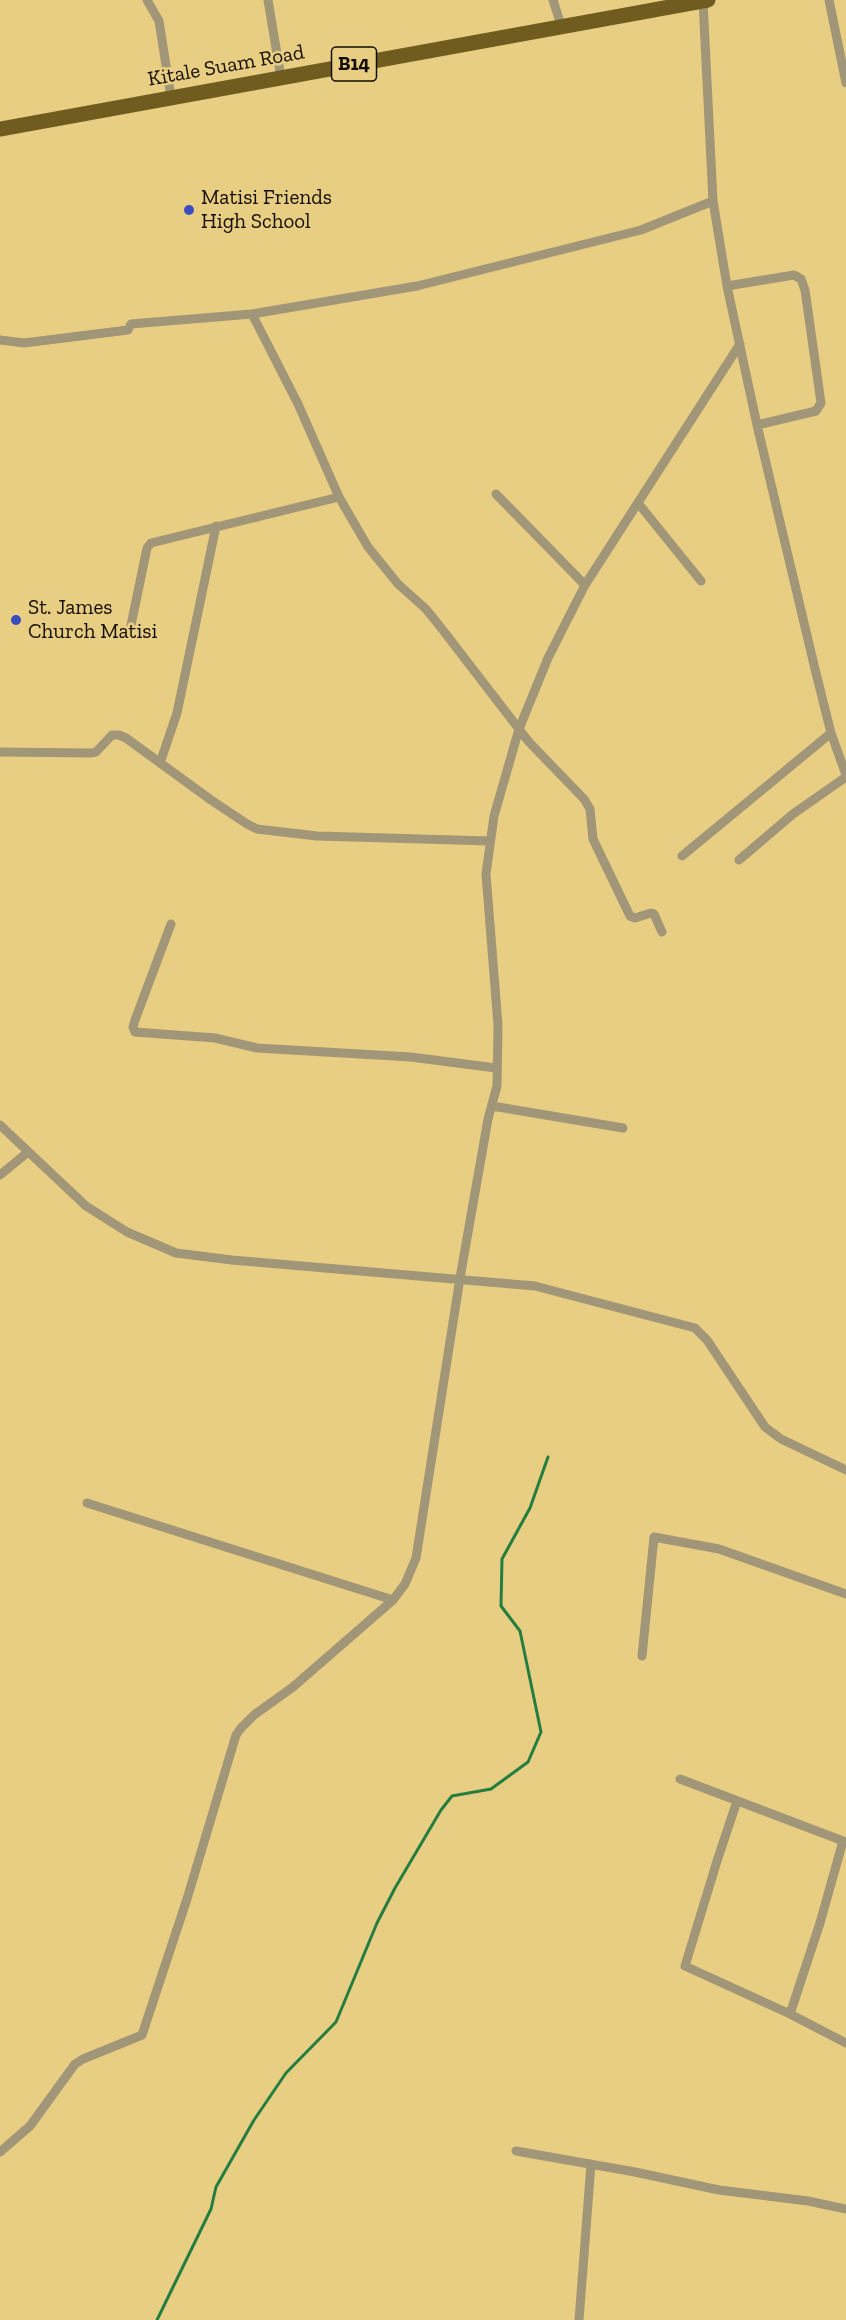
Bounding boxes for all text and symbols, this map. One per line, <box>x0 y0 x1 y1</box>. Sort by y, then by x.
street label: Kitale Suam Road <box>146 40 306 92</box>
road number: B14 <box>332 47 376 81</box>
place label: Matisi Friends High School <box>201 185 332 235</box>
marker: Matisi Friends High School <box>182 203 196 217</box>
place label: St. James Church Matisi <box>28 595 157 645</box>
marker: St. James Church Matisi <box>9 613 23 627</box>

